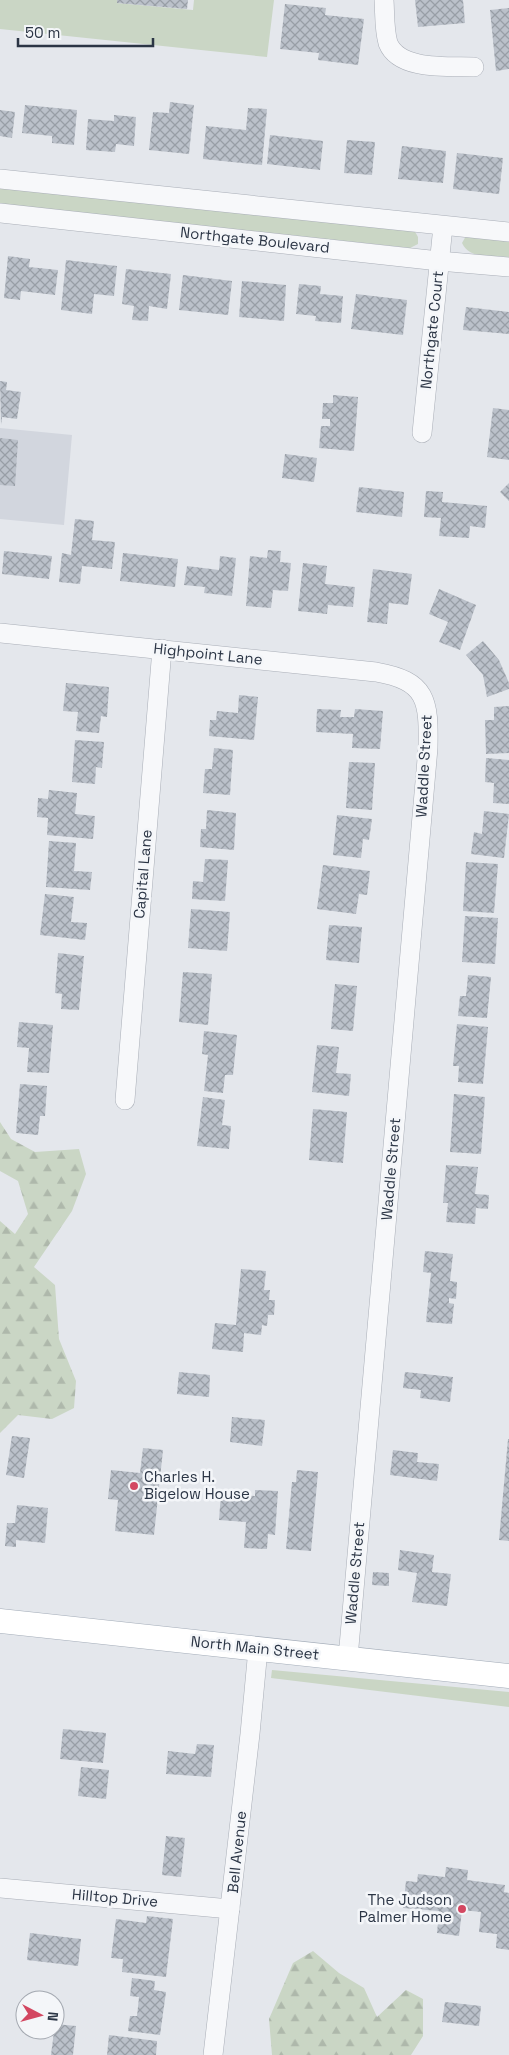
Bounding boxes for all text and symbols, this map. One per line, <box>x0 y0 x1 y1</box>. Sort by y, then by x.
scale bar <box>18 15 152 47</box>
text: 50 m <box>25 23 60 42</box>
street label: Northgate Boulevard <box>179 222 331 257</box>
street label: Northgate Court <box>416 270 447 390</box>
street label: Highpoint Lane <box>153 638 264 669</box>
street label: Waddle Street <box>411 714 436 818</box>
street label: Capital Lane <box>129 828 156 919</box>
street label: Waddle Street <box>377 1117 404 1221</box>
place label: Charles H. Bigelow House <box>144 1467 250 1503</box>
marker: Charles H. Bigelow House <box>128 1480 140 1492</box>
street label: Waddle Street <box>341 1521 368 1625</box>
street label: North Main Street <box>190 1631 320 1664</box>
street label: Bell Avenue <box>223 1810 250 1894</box>
street label: Hilltop Drive <box>71 1884 159 1911</box>
place label: The Judson Palmer Home <box>359 1890 452 1926</box>
marker: The Judson Palmer Home <box>456 1903 468 1915</box>
north arrow <box>15 1990 65 2040</box>
text: N <box>43 2011 62 2022</box>

